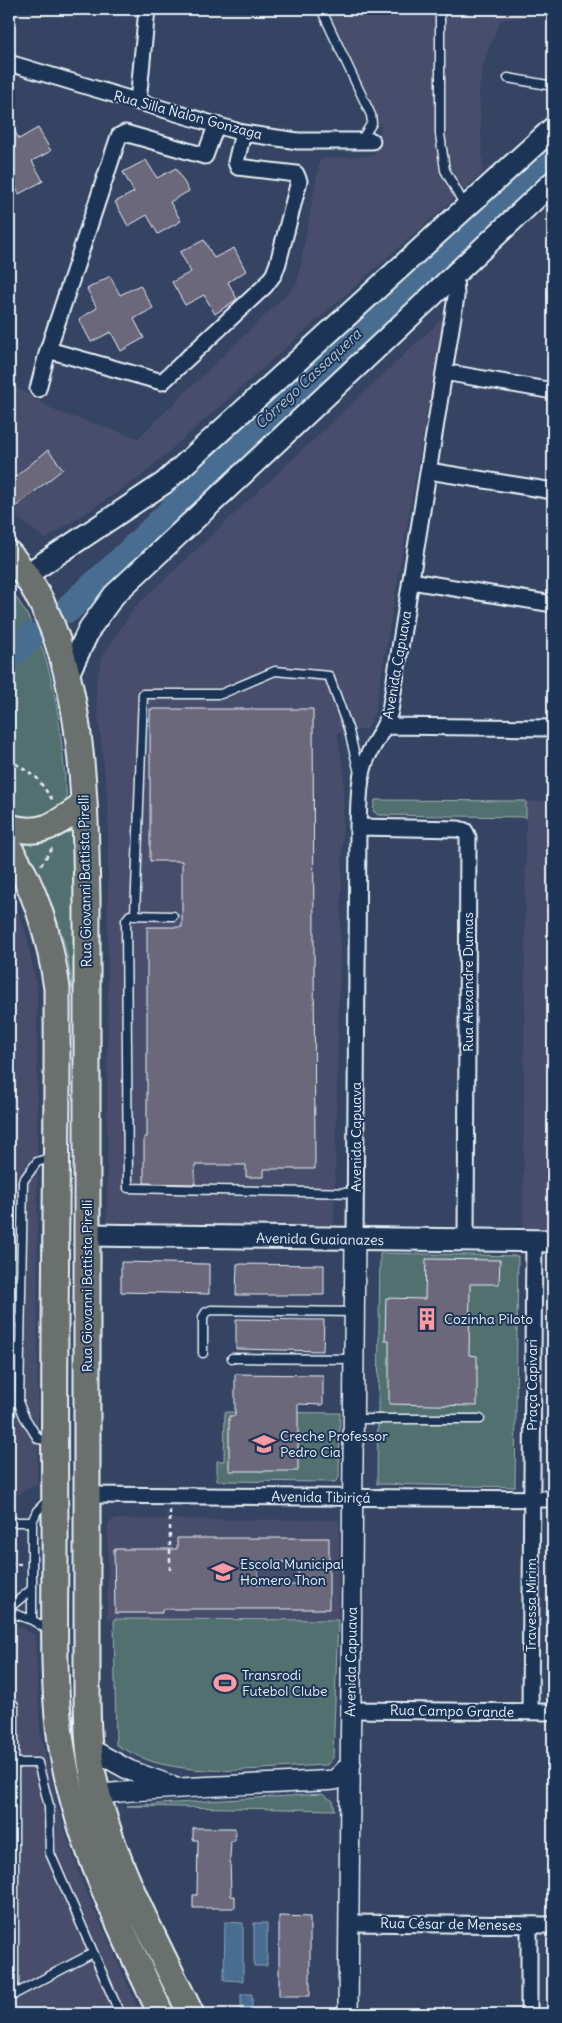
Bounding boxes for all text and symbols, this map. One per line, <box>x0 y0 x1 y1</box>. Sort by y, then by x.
street label: Rua Silla Nalon Gonzaga <box>112 86 264 144</box>
water label: Córrego Cassaquera <box>251 323 366 433</box>
street label: Avenida Capuava <box>379 609 415 721</box>
street label: Rua Giovanni Battista Pirelli <box>74 794 96 968</box>
street label: Rua Alexandre Dumas <box>459 912 477 1052</box>
street label: Avenida Capuava <box>347 1082 365 1192</box>
street label: Rua Giovanni Battista Pirelli <box>78 1200 96 1372</box>
street label: Avenida Guaianazes <box>256 1229 384 1249</box>
building icon: Cozinha Piloto <box>414 1306 440 1332</box>
place label: Cozinha Piloto <box>444 1310 533 1328</box>
street label: Praça Capivari <box>523 1339 541 1431</box>
place label: Creche Professor Pedro Cia <box>280 1427 388 1461</box>
school or university icon: Creche Professor Pedro Cia <box>251 1431 277 1457</box>
street label: Avenida Tibiriçá <box>271 1487 371 1507</box>
place label: Escola Municipal Homero Thon <box>240 1555 344 1589</box>
street label: Travessa Mirim <box>522 1558 540 1652</box>
school or university icon: Escola Municipal Homero Thon <box>210 1559 236 1585</box>
street label: Avenida Capuava <box>341 1607 361 1717</box>
place label: Transrodi Futebol Clube <box>242 1666 328 1700</box>
sports icon: Transrodi Futebol Clube <box>212 1670 238 1696</box>
street label: Rua Campo Grande <box>390 1701 514 1721</box>
street label: Rua César de Meneses <box>380 1914 522 1934</box>

